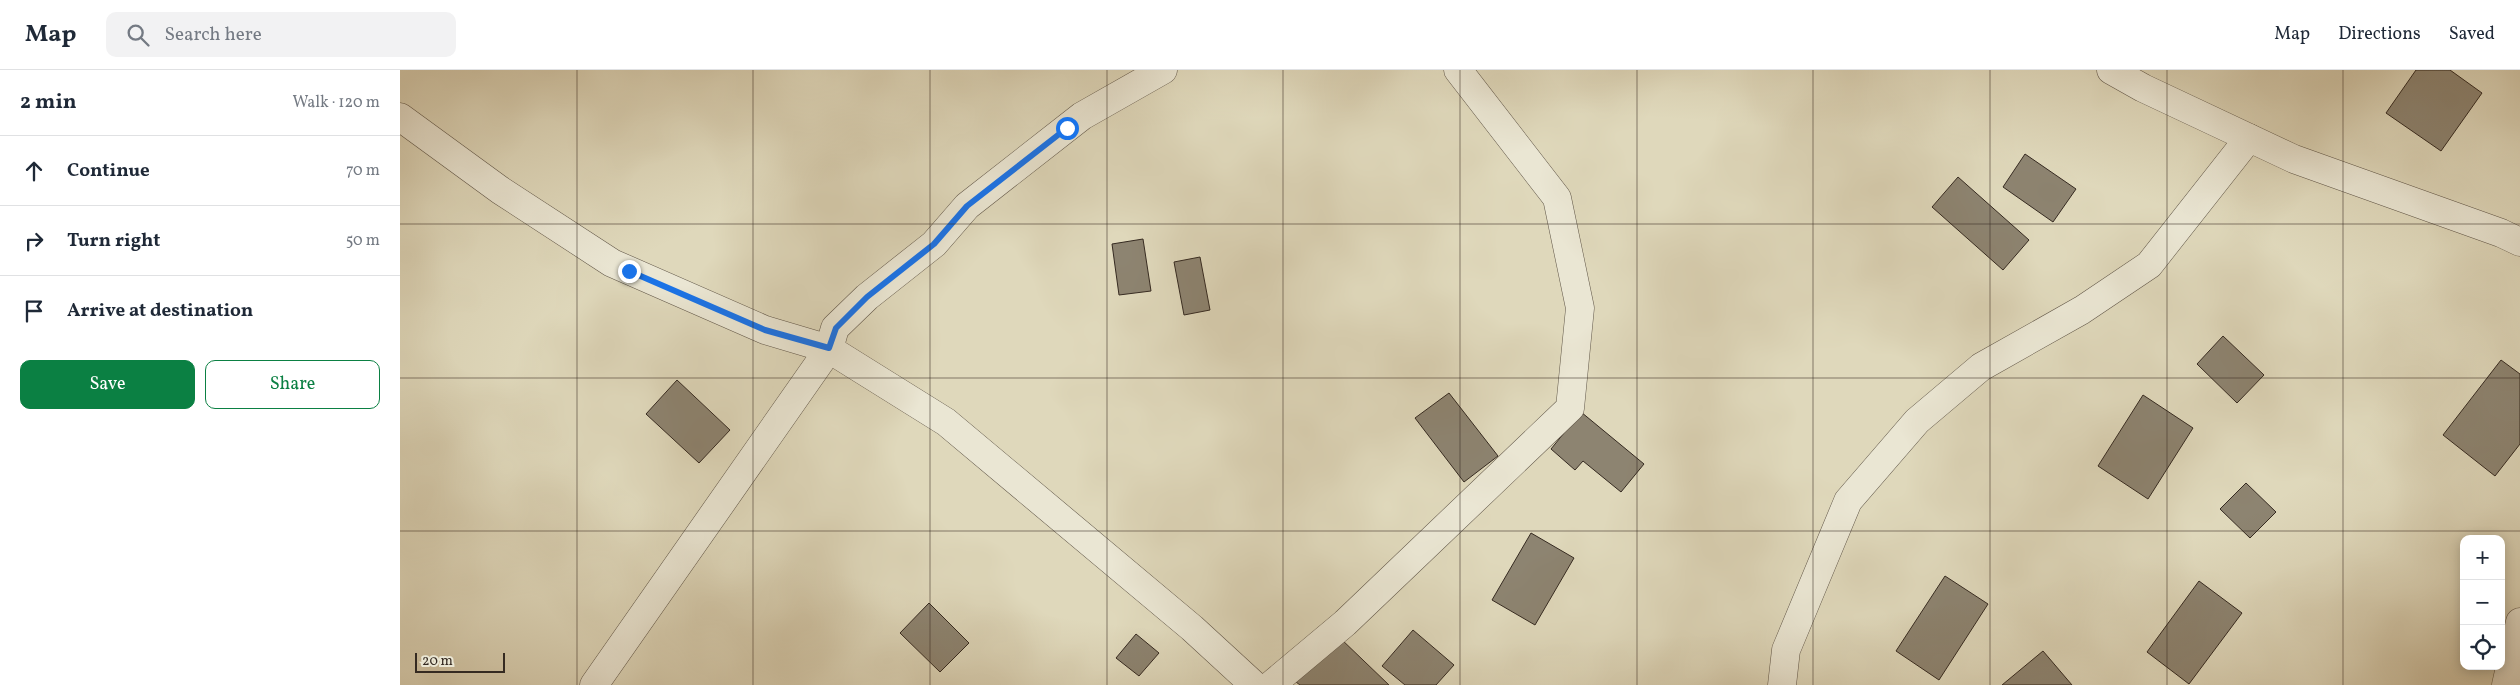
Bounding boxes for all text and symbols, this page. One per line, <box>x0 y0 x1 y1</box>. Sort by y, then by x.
search box <box>106 12 456 57</box>
text: Map <box>25 18 76 52</box>
icon: search <box>124 21 152 49</box>
text: Search here <box>164 22 262 48</box>
text: Map <box>2274 22 2310 47</box>
text: Directions <box>2338 22 2421 47</box>
text: Saved <box>2449 22 2495 47</box>
text: 2 min <box>20 88 77 117</box>
text: Walk · 120 m <box>292 92 380 114</box>
route start <box>1056 117 1079 140</box>
icon: ahead <box>20 157 48 185</box>
text: Continue <box>67 158 150 184</box>
text: 70 m <box>346 160 380 182</box>
icon: right <box>20 227 48 255</box>
text: Turn right <box>67 228 160 254</box>
text: 50 m <box>346 230 380 252</box>
route end <box>618 260 641 283</box>
icon: arrive <box>20 297 48 325</box>
text: Arrive at destination <box>67 298 253 324</box>
button: Save <box>20 360 195 409</box>
button: Share <box>205 360 380 409</box>
map controls <box>2460 535 2505 670</box>
button: + <box>2460 535 2505 580</box>
button: − <box>2460 580 2505 625</box>
button: locate <box>2460 625 2505 670</box>
scale bar <box>415 650 505 673</box>
text: 20 m <box>422 652 453 671</box>

